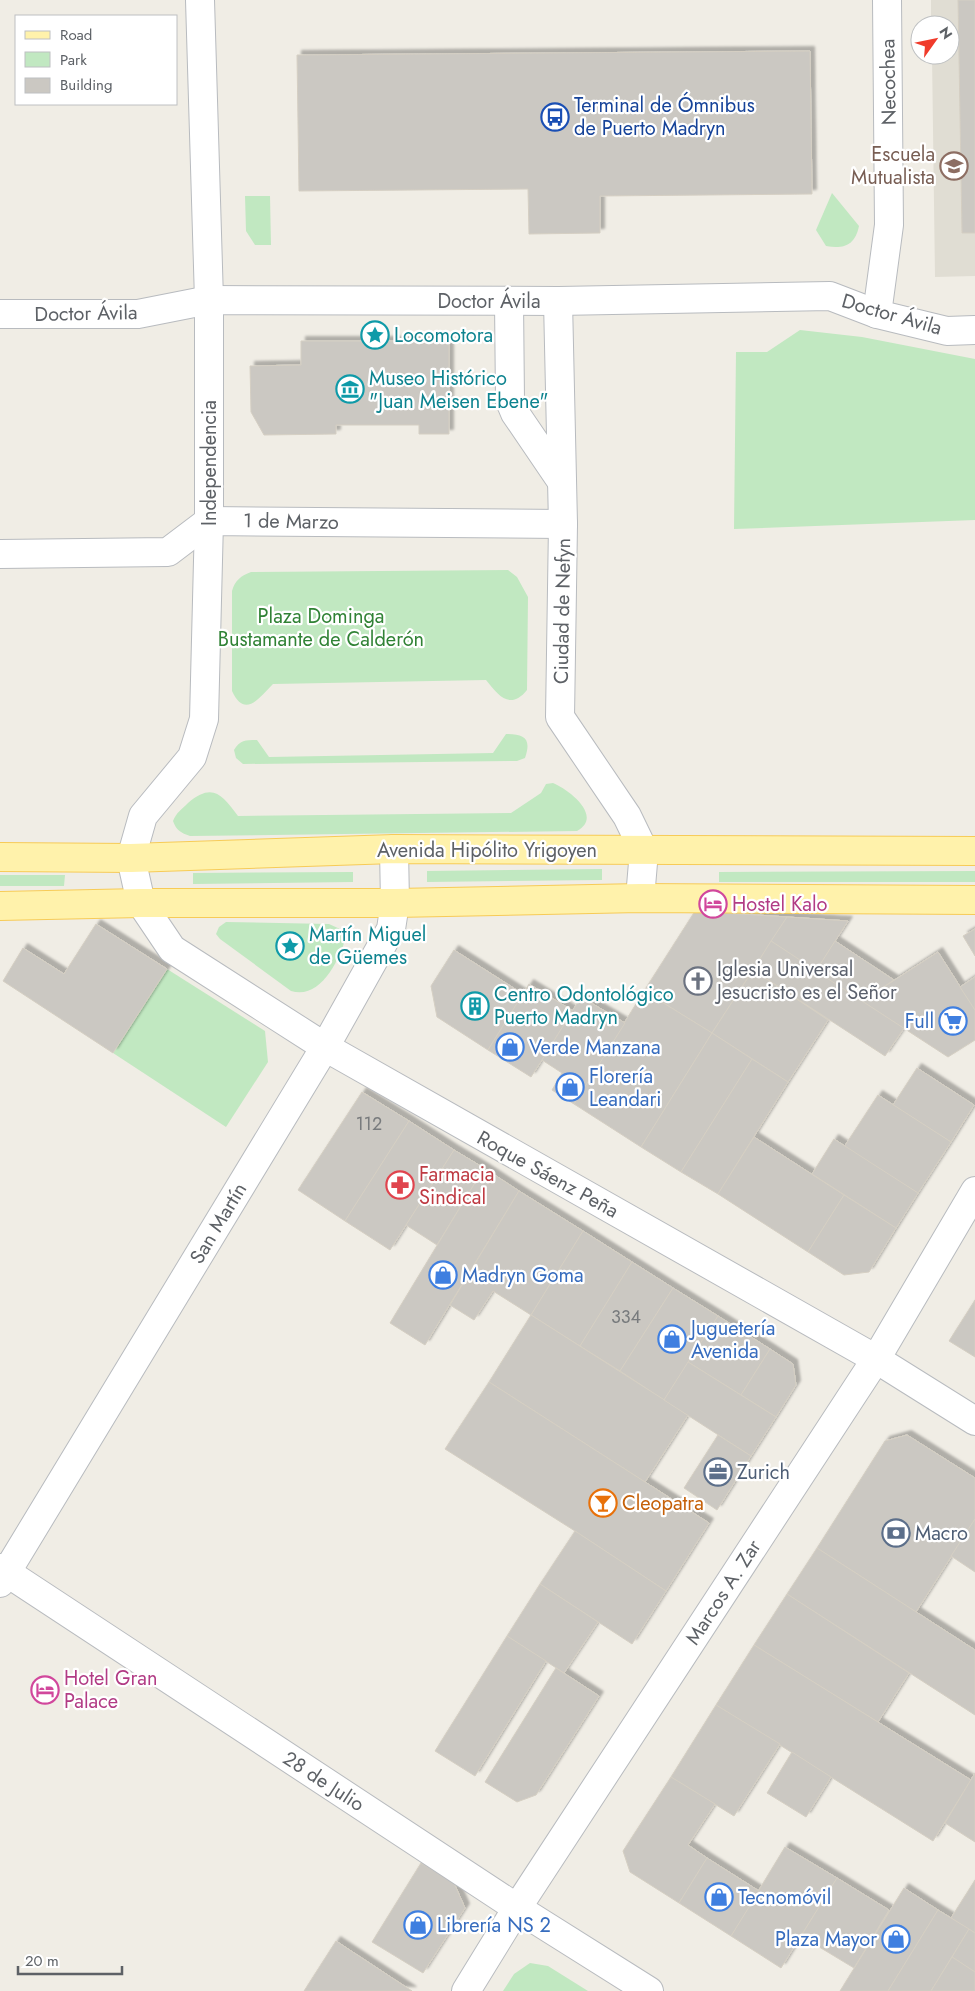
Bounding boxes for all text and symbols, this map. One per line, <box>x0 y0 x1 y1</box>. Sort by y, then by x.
legend <box>15 15 178 105</box>
north arrow <box>910 15 960 65</box>
text: N <box>934 23 957 43</box>
text: Road <box>60 24 92 46</box>
street label: Necochea <box>873 39 904 125</box>
text: Park <box>60 49 87 71</box>
text: Building <box>60 74 112 96</box>
place label: Terminal de Ómnibus de Puerto Madryn <box>574 91 755 143</box>
bus stop icon: Terminal de Ómnibus de Puerto Madryn <box>540 102 570 132</box>
place label: Escuela Mutualista <box>851 140 935 192</box>
school or university icon: Escuela Mutualista <box>939 151 969 181</box>
street label: Doctor Ávila <box>838 286 945 343</box>
street label: Doctor Ávila <box>437 287 541 316</box>
street label: Doctor Ávila <box>34 298 138 329</box>
place icon: Locomotora <box>360 320 390 350</box>
place label: Locomotora <box>394 321 493 350</box>
place label: Museo Histórico "Juan Meisen Ebene" <box>369 364 548 416</box>
museum icon: Museo Histórico "Juan Meisen Ebene" <box>335 374 365 404</box>
street label: Independencia <box>195 400 224 526</box>
street label: 1 de Marzo <box>243 506 339 537</box>
street label: Ciudad de Nefyn <box>547 538 578 684</box>
park label: Plaza Dominga Bustamante de Calderón <box>218 602 424 654</box>
street label: Avenida Hipólito Yrigoyen <box>377 836 597 865</box>
hotel icon: Hostel Kalo <box>698 889 728 919</box>
place label: Hostel Kalo <box>732 890 827 919</box>
place label: Martín Miguel de Güemes <box>309 920 426 972</box>
place icon: Martín Miguel de Güemes <box>275 931 305 961</box>
place label: Iglesia Universal Jesucristo es el Señor <box>714 955 897 1007</box>
church icon: Iglesia Universal Jesucristo es el Señor <box>683 966 713 996</box>
place label: Centro Odontológico Puerto Madryn <box>494 980 674 1032</box>
building icon: Centro Odontológico Puerto Madryn <box>460 991 490 1021</box>
supermarket icon: Full <box>938 1006 968 1036</box>
place label: Full <box>905 1007 934 1036</box>
shop icon: Verde Manzana <box>495 1032 525 1062</box>
place label: Verde Manzana <box>529 1033 661 1062</box>
place label: Florería Leandari <box>589 1062 662 1114</box>
shop icon: Florería Leandari <box>555 1072 585 1102</box>
house number: 112 <box>356 1111 382 1137</box>
street label: Roque Sáenz Peña <box>472 1124 624 1225</box>
place label: Farmacia Sindical <box>419 1160 494 1212</box>
pharmacy icon: Farmacia Sindical <box>385 1170 415 1200</box>
street label: San Martín <box>183 1177 254 1269</box>
shop icon: Madryn Goma <box>428 1260 458 1290</box>
place label: Madryn Goma <box>462 1261 584 1290</box>
house number: 334 <box>611 1304 641 1330</box>
place label: Juguetería Avenida <box>688 1314 775 1366</box>
shop icon: Juguetería Avenida <box>657 1324 687 1354</box>
office icon: Zurich <box>703 1457 733 1487</box>
place label: Zurich <box>737 1458 790 1487</box>
bar icon: Cleopatra <box>588 1488 618 1518</box>
place label: Cleopatra <box>622 1489 704 1518</box>
bank icon: Macro <box>881 1518 911 1548</box>
place label: Macro <box>915 1519 968 1548</box>
street label: Marcos A. Zar <box>679 1534 768 1651</box>
place label: Hotel Gran Palace <box>64 1664 157 1716</box>
hotel icon: Hotel Gran Palace <box>30 1675 60 1705</box>
street label: 28 de Julio <box>277 1744 370 1819</box>
shop icon: Tecnomóvil <box>704 1882 734 1912</box>
place label: Tecnomóvil <box>738 1883 831 1912</box>
shop icon: Librería NS 2 <box>403 1910 433 1940</box>
place label: Librería NS 2 <box>437 1911 551 1940</box>
shop icon: Plaza Mayor <box>881 1924 911 1954</box>
place label: Plaza Mayor <box>775 1925 877 1954</box>
scale bar <box>18 1944 121 1976</box>
text: 20 m <box>25 1950 59 1972</box>

